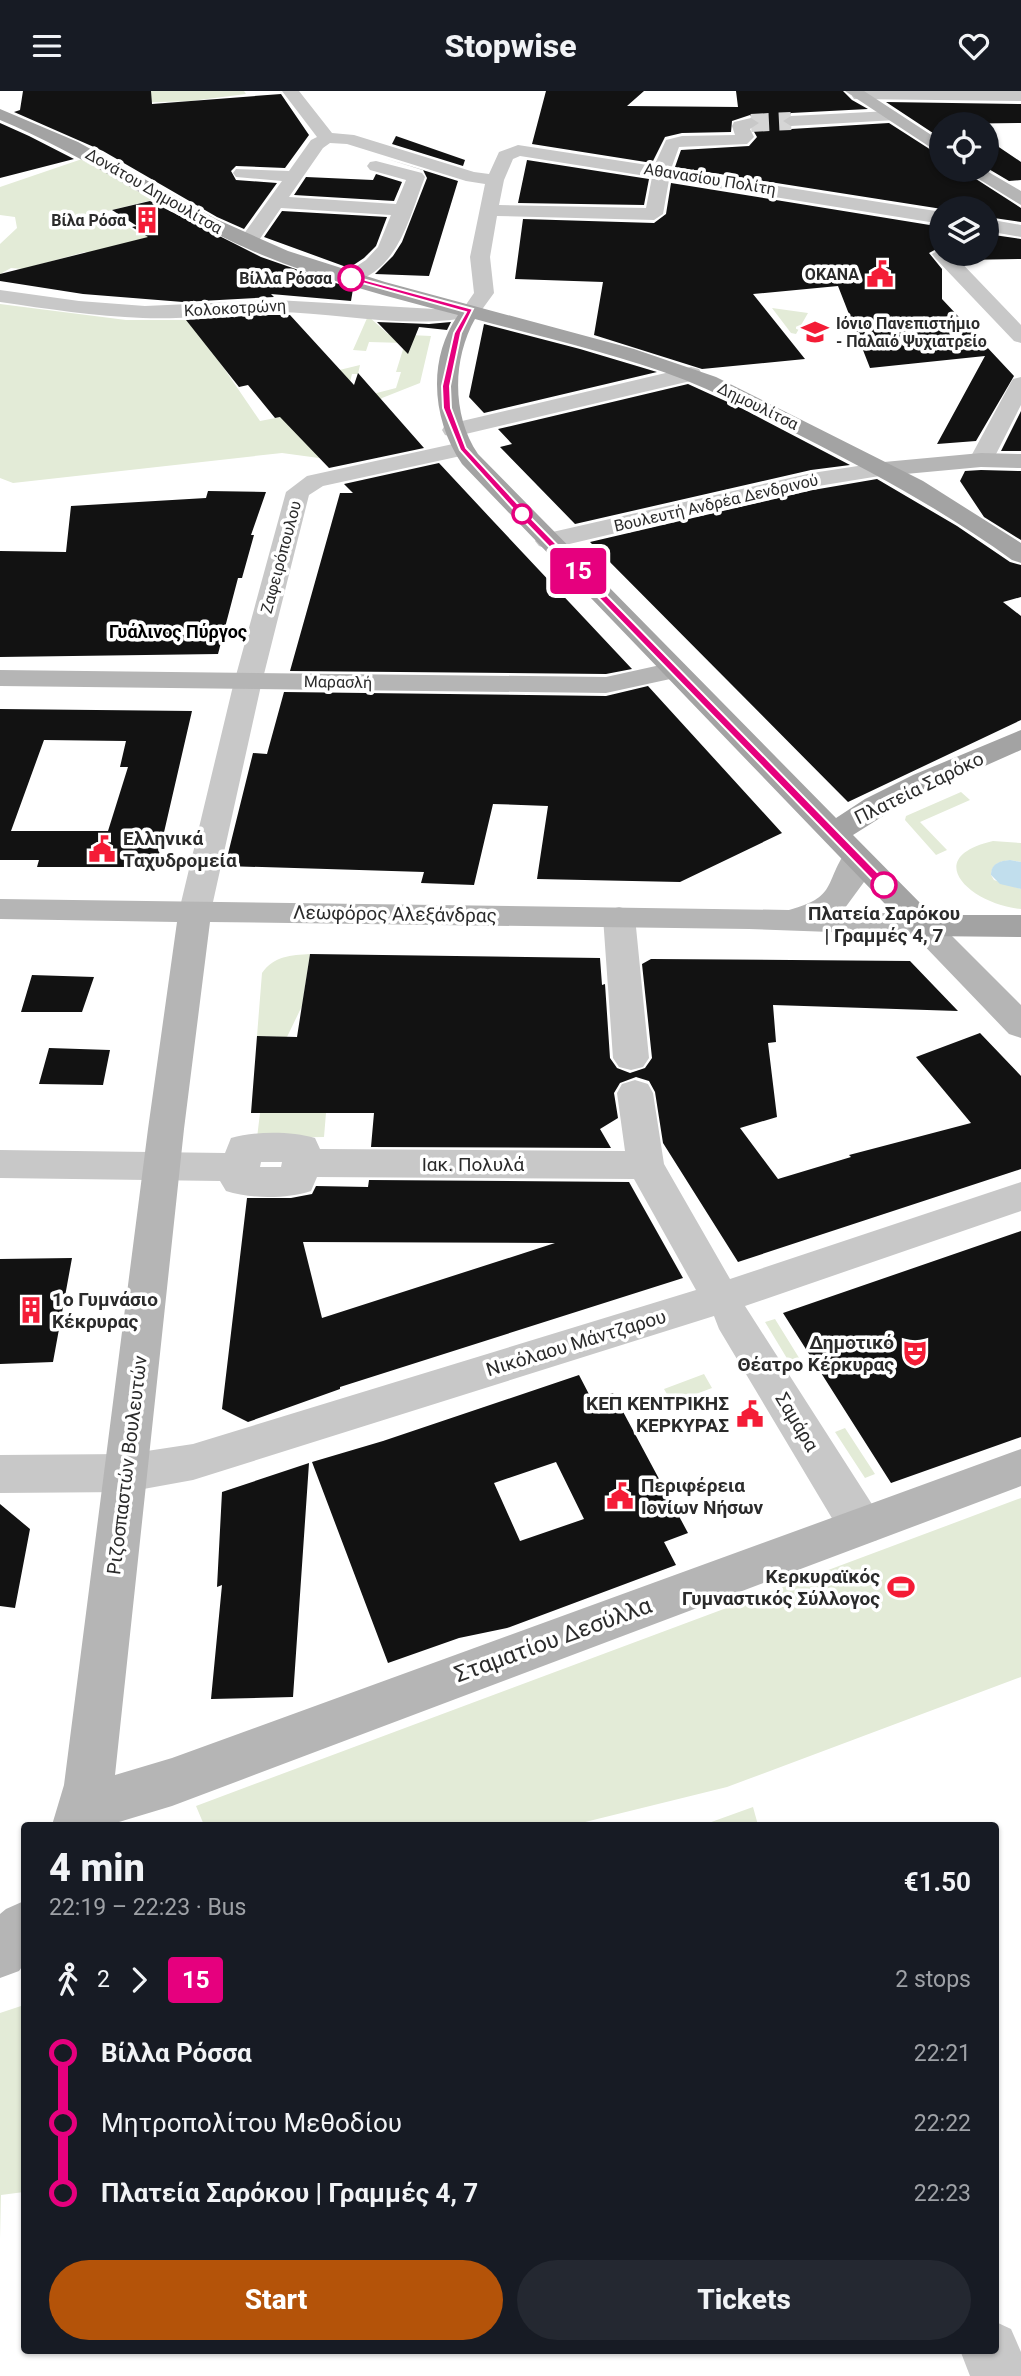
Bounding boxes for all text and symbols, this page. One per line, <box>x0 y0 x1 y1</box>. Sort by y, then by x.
icon: menu <box>28 27 66 65</box>
text: Stopwise <box>444 27 577 65</box>
icon: heart <box>955 27 993 65</box>
map controls <box>929 112 999 266</box>
button: locate <box>929 112 999 182</box>
street label: Δονάτου Δημουλίτσα <box>82 144 226 238</box>
street label: Αθανασίου Πολίτη <box>643 159 777 199</box>
button: layers <box>929 196 999 266</box>
building icon: Βίλα Ρόσα <box>132 205 162 235</box>
place label: Βίλα Ρόσα <box>51 211 126 230</box>
public building icon: ΟΚΑΝΑ <box>865 259 895 289</box>
marker: Βίλλα Ρόσσα <box>338 265 364 291</box>
place label: ΟΚΑΝΑ <box>805 265 859 284</box>
place label: Βίλλα Ρόσσα <box>239 269 332 288</box>
street label: Κολοκοτρώνη <box>183 296 287 320</box>
place label: Ιόνιο Πανεπιστήμιο - Παλαιό Ψυχιατρείο <box>836 314 987 351</box>
school or university icon: Ιόνιο Πανεπιστήμιο - Παλαιό Ψυχιατρείο <box>800 317 830 347</box>
street label: Δημουλίτσα <box>714 378 802 434</box>
street label: Βουλευτή Ανδρέα Δενδρινού <box>612 470 820 536</box>
street label: Ζαφειρόπουλου <box>257 499 305 615</box>
unlabelled marker <box>512 504 532 524</box>
line badge: 15 <box>546 548 610 594</box>
text: 15 <box>564 557 592 585</box>
district label: Γυάλινος Πύργος <box>109 621 247 642</box>
street label: Μαρασλή <box>304 672 372 692</box>
street label: Πλατεία Σαρόκο <box>850 747 988 829</box>
place label: Ελληνικά Ταχυδρομεία <box>123 827 237 872</box>
public building icon: Ελληνικά Ταχυδρομεία <box>87 834 117 864</box>
marker: Πλατεία Σαρόκου | Γραμμές 4, 7 <box>871 872 897 898</box>
street label: Λεωφόρος Αλεξάνδρας <box>293 901 497 927</box>
place label: Πλατεία Σαρόκου | Γραμμές 4, 7 <box>808 902 960 947</box>
street label: Ιακ. Πολυλά <box>422 1153 525 1176</box>
place label: 1ο Γυμνάσιο Κέκρυρας <box>52 1288 158 1333</box>
building icon: 1ο Γυμνάσιο Κέκρυρας <box>16 1295 46 1325</box>
street label: Νικόλαου Μάντζαρου <box>483 1305 669 1381</box>
place label: Δημοτικό Θέατρο Κέρκυρας <box>737 1331 894 1376</box>
theatre icon: Δημοτικό Θέατρο Κέρκυρας <box>900 1338 930 1368</box>
street label: Ριζοσπαστών Βουλευτών <box>102 1354 152 1576</box>
street label: Σαμάρα <box>770 1388 824 1456</box>
place label: ΚΕΠ ΚΕΝΤΡΙΚΗΣ ΚΕΡΚΥΡΑΣ <box>586 1392 729 1437</box>
public building icon: ΚΕΠ ΚΕΝΤΡΙΚΗΣ ΚΕΡΚΥΡΑΣ <box>735 1399 765 1429</box>
place label: Περιφέρεια Ιονίων Νήσων <box>641 1474 763 1519</box>
public building icon: Περιφέρεια Ιονίων Νήσων <box>605 1481 635 1511</box>
place label: Κερκυραϊκός Γυμναστικός Σύλλογος <box>682 1565 880 1610</box>
sports icon: Κερκυραϊκός Γυμναστικός Σύλλογος <box>886 1572 916 1602</box>
street label: Σταματίου Δεσύλλα <box>451 1592 655 1688</box>
text: 4 min <box>49 1846 145 1890</box>
text: €1.50 <box>904 1867 971 1897</box>
text: 22:19 – 22:23 · Bus <box>49 1894 246 1921</box>
icon: walk <box>49 1961 87 1999</box>
icon: forward <box>120 1961 158 1999</box>
text: 2 <box>97 1966 110 1993</box>
text: 15 <box>182 1966 209 1994</box>
text: 2 stops <box>895 1966 971 1993</box>
text: Βίλλα Ρόσσα <box>101 2038 252 2068</box>
text: 22:21 <box>914 2040 971 2067</box>
text: Μητροπολίτου Μεθοδίου <box>101 2108 402 2138</box>
text: 22:22 <box>914 2110 971 2137</box>
text: Πλατεία Σαρόκου | Γραμμές 4, 7 <box>101 2178 478 2208</box>
text: 22:23 <box>914 2180 971 2207</box>
button: Start <box>49 2260 503 2340</box>
button: Tickets <box>517 2260 971 2340</box>

